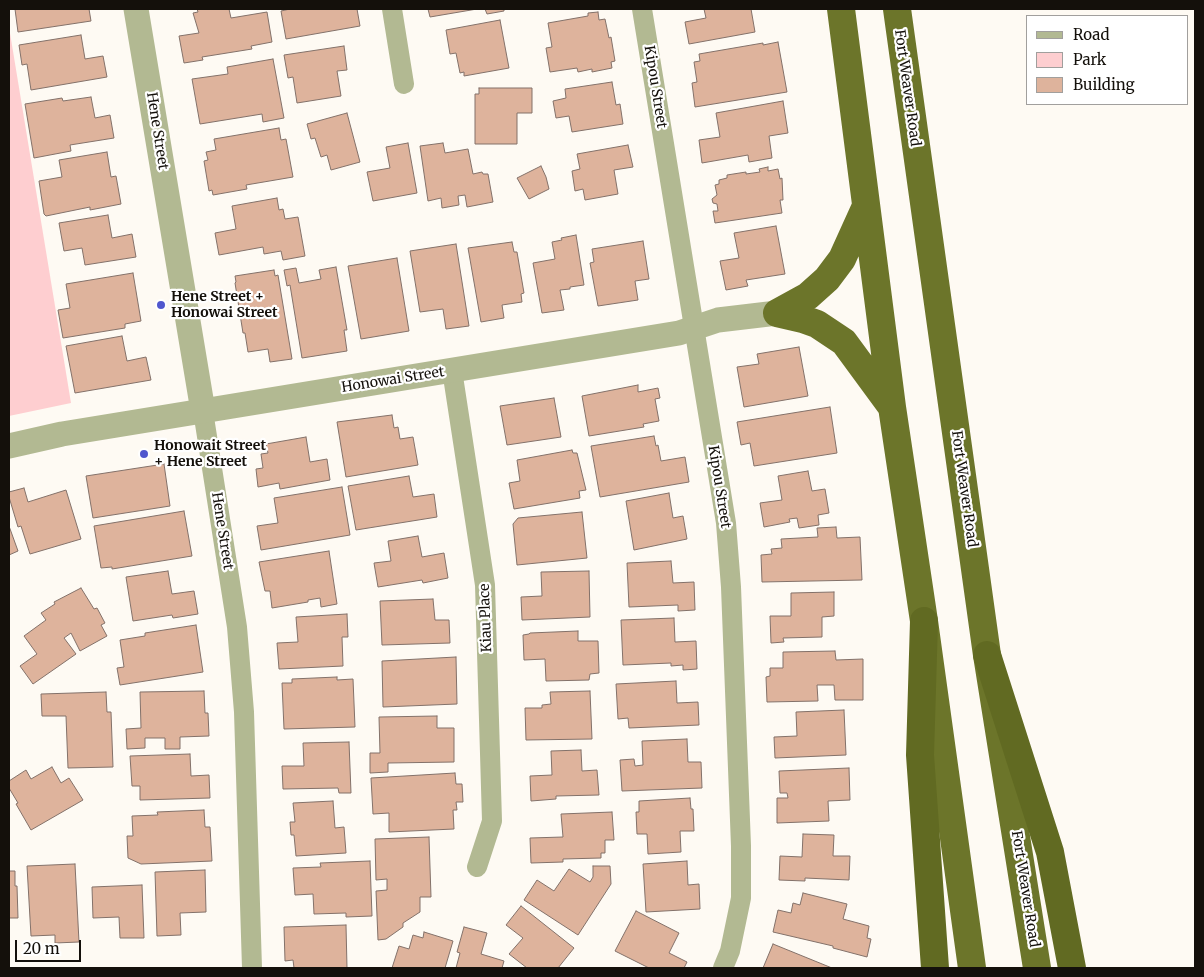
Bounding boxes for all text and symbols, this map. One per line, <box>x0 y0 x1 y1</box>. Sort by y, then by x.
legend <box>1026 15 1189 105</box>
text: Road <box>1073 25 1109 44</box>
street label: Fort Weaver Road <box>890 28 924 148</box>
street label: Kipou Street <box>640 44 670 130</box>
text: Park <box>1073 50 1106 69</box>
text: Building <box>1073 75 1135 94</box>
street label: Hene Street <box>143 91 171 171</box>
place label: Hene Street + Honowai Street <box>171 289 278 322</box>
marker: Hene Street + Honowai Street <box>155 299 167 311</box>
street label: Honowai Street <box>340 364 446 396</box>
street label: Fort Weaver Road <box>947 429 981 549</box>
place label: Honowait Street + Hene Street <box>154 438 266 471</box>
street label: Kipou Street <box>704 444 734 530</box>
marker: Honowait Street + Hene Street <box>138 448 150 460</box>
street label: Hene Street <box>208 491 236 571</box>
street label: Kiau Place <box>476 583 496 653</box>
street label: Fort Weaver Road <box>1007 829 1043 949</box>
scale bar <box>18 930 84 962</box>
text: 20 m <box>23 939 60 958</box>

